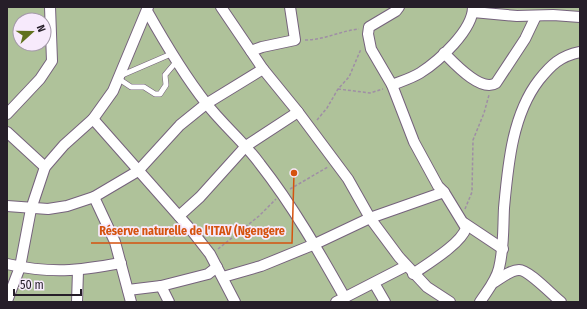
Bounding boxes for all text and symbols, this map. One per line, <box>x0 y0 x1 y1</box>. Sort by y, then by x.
north arrow <box>12 12 52 52</box>
text: N <box>34 23 48 34</box>
callout: Réserve naturelle de l'ITAV (Ngengere <box>91 219 292 243</box>
text: Réserve naturelle de l'ITAV (Ngengere <box>99 224 285 238</box>
scale bar <box>14 271 81 297</box>
text: 50 m <box>20 278 44 292</box>

